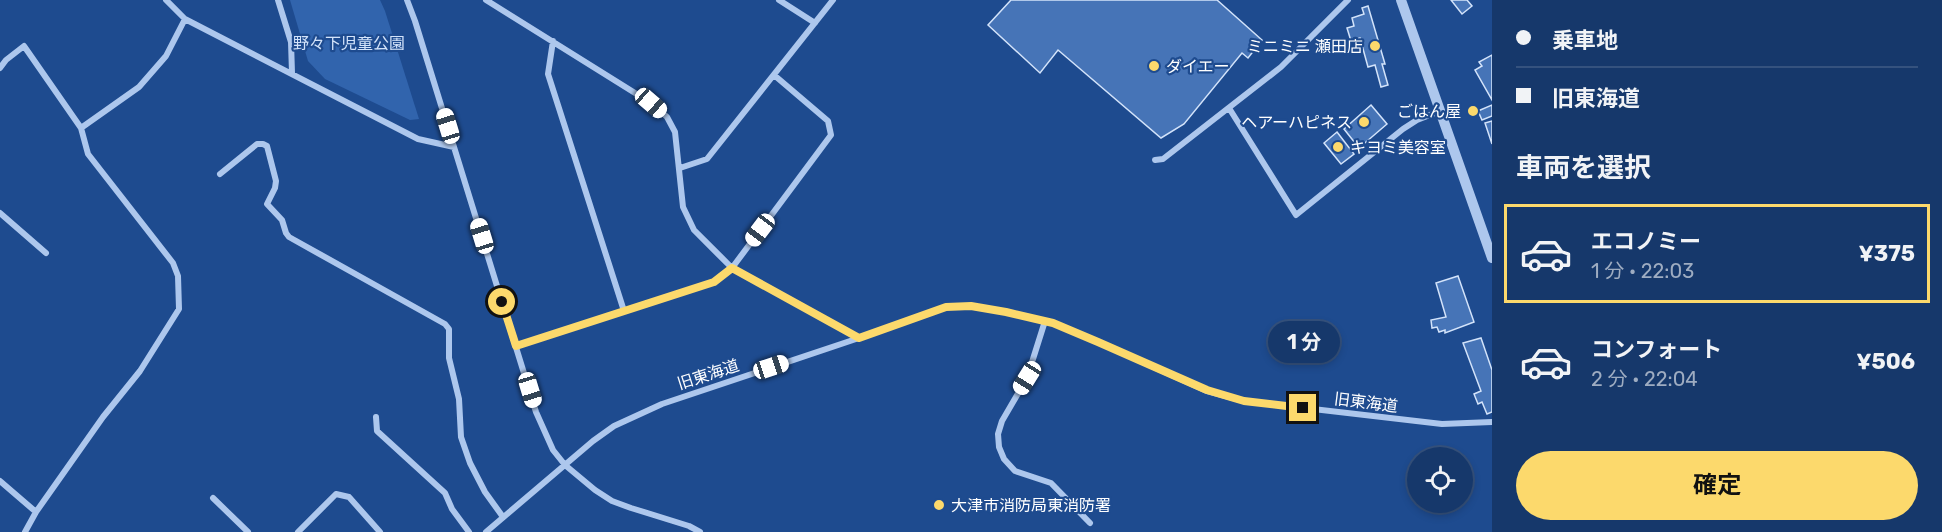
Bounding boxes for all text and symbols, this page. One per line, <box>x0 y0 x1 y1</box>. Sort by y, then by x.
text: 乗車地 <box>1552 27 1618 54</box>
park label: 野々下児童公園 <box>293 34 405 53</box>
place label: ミニミニ 瀬田店 <box>1247 37 1363 56</box>
marker: ミニミニ 瀬田店 <box>1368 39 1382 53</box>
place label: ダイエー <box>1166 57 1230 76</box>
marker: ダイエー <box>1147 59 1161 73</box>
car <box>632 84 670 122</box>
text: 旧東海道 <box>1552 85 1640 112</box>
place label: ごはん屋 <box>1397 102 1461 121</box>
marker: ごはん屋 <box>1466 104 1480 118</box>
car <box>434 106 462 146</box>
place label: ヘアーハピネス <box>1241 113 1352 132</box>
marker: ヘアーハピネス <box>1357 115 1371 129</box>
place label: キヨミ美容室 <box>1350 138 1446 157</box>
marker: キヨミ美容室 <box>1331 140 1345 154</box>
text: 車両を選択 <box>1516 152 1651 184</box>
car <box>742 210 778 250</box>
car <box>468 216 496 256</box>
icon: car <box>1519 227 1573 281</box>
text: エコノミー <box>1591 228 1701 255</box>
text: ¥375 <box>1859 240 1915 267</box>
text: 1 分 · 22:03 <box>1591 259 1694 283</box>
route start <box>488 288 515 315</box>
callout: 1 分 <box>1267 321 1339 363</box>
text: 1 分 <box>1287 330 1321 354</box>
icon: car <box>1519 335 1573 389</box>
text: コンフォート <box>1591 336 1722 363</box>
text: ¥506 <box>1856 348 1915 375</box>
car <box>751 353 791 381</box>
street label: 旧東海道 <box>675 356 742 393</box>
car <box>1010 358 1044 398</box>
text: 2 分 · 22:04 <box>1591 367 1698 391</box>
car <box>516 370 544 410</box>
street label: 旧東海道 <box>1333 389 1399 416</box>
route end <box>1289 394 1316 421</box>
map controls <box>1407 447 1473 513</box>
button: locate <box>1407 447 1473 513</box>
button: 確定 <box>1516 451 1918 520</box>
place label: 大津市消防局東消防署 <box>951 496 1111 515</box>
marker: 大津市消防局東消防署 <box>932 498 946 512</box>

